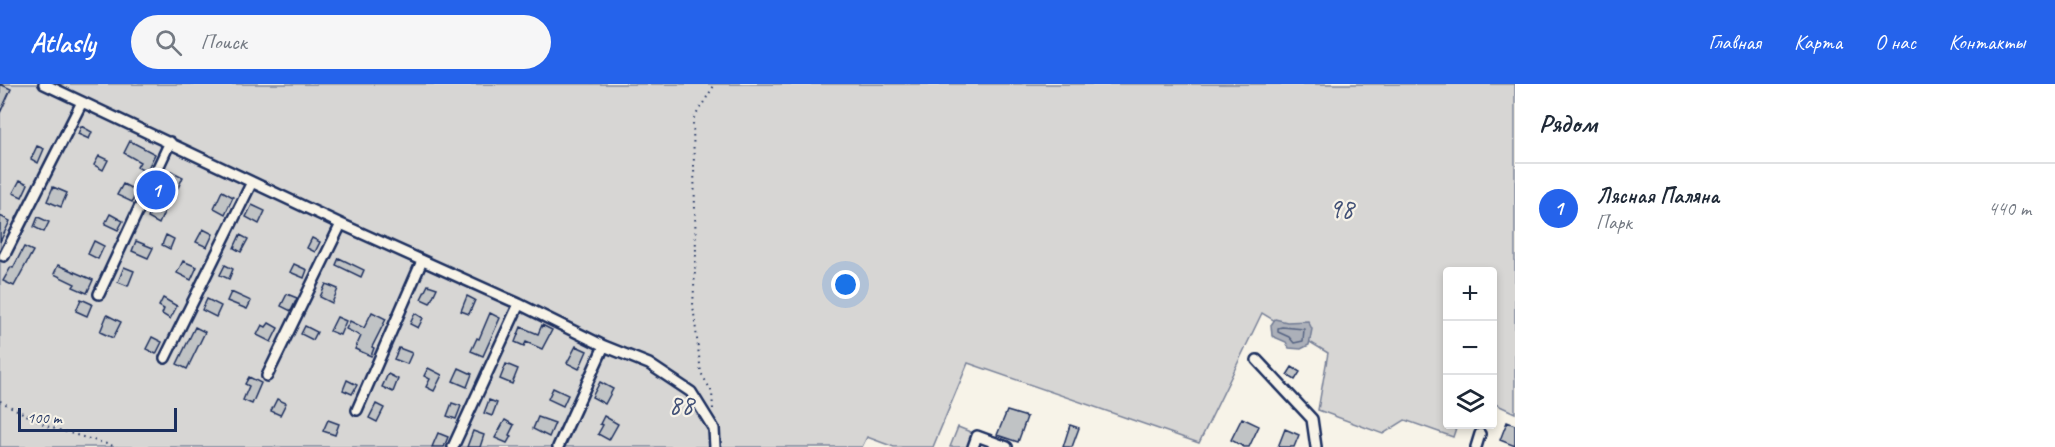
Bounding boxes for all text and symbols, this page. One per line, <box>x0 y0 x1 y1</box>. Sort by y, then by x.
search box <box>131 15 551 69</box>
text: Atlasly <box>30 25 95 60</box>
icon: search <box>152 26 185 59</box>
text: Поиск <box>200 28 247 56</box>
text: Главная <box>1708 29 1761 55</box>
text: Карта <box>1794 29 1842 55</box>
text: О нас <box>1875 29 1916 55</box>
text: Контакты <box>1949 29 2025 55</box>
text: Рядом <box>1539 107 1597 140</box>
pin: 1 <box>136 168 176 212</box>
text: Лясная Паляна <box>1596 182 1719 210</box>
park label: 98 <box>1328 191 1356 226</box>
text: 1 <box>1554 196 1563 221</box>
text: 440 m <box>1988 196 2031 221</box>
text: Парк <box>1596 210 1632 235</box>
map controls <box>1443 267 1497 429</box>
button: + <box>1443 267 1497 321</box>
your location <box>831 270 860 299</box>
button: − <box>1443 321 1497 375</box>
button: layers <box>1443 375 1497 429</box>
park label: 88 <box>668 387 696 422</box>
scale bar <box>18 405 177 432</box>
text: 100 m <box>27 408 61 428</box>

